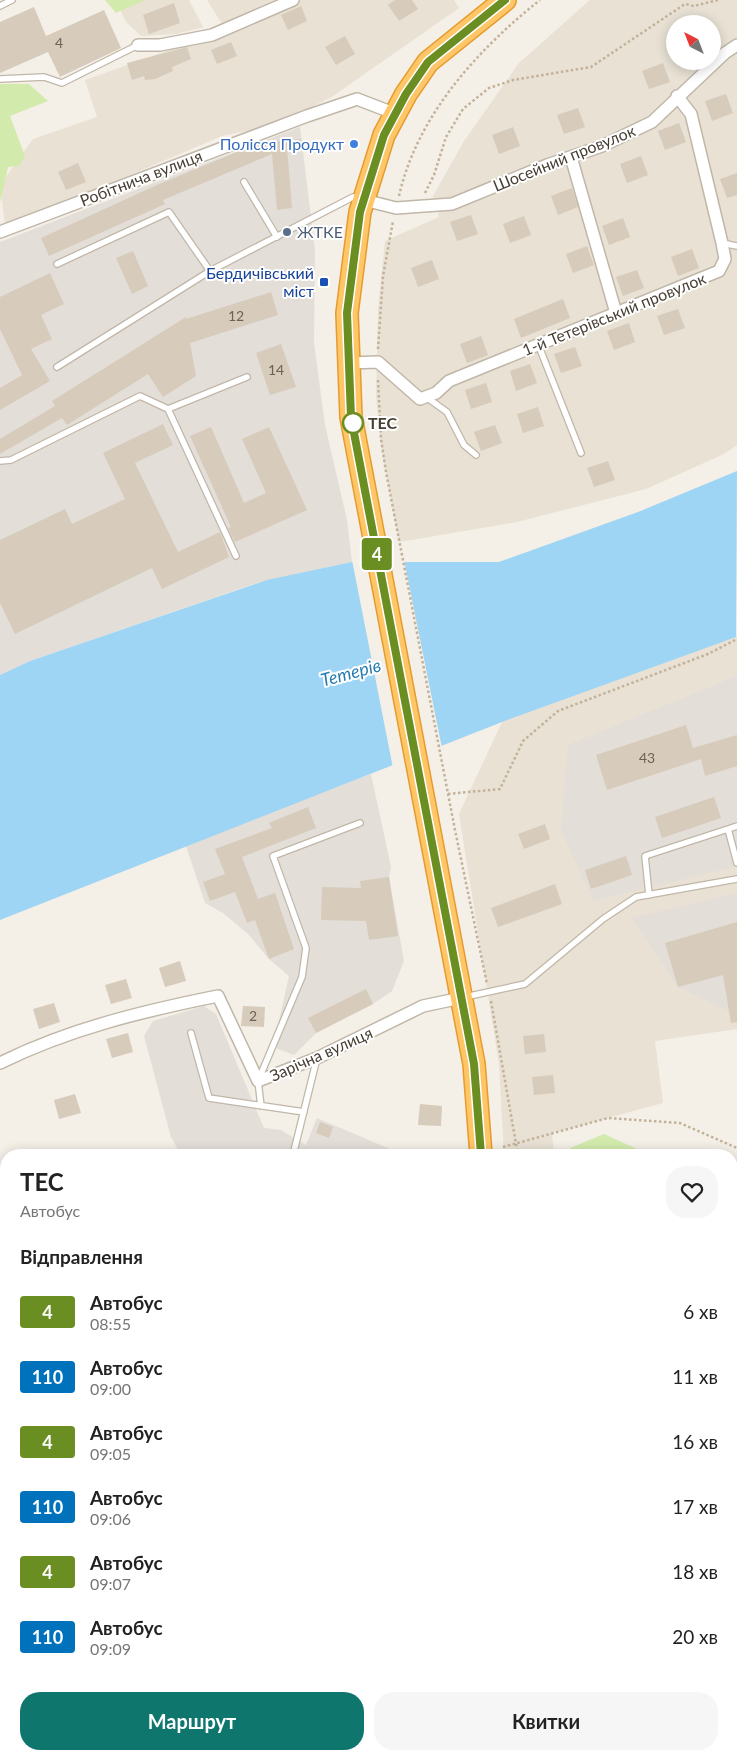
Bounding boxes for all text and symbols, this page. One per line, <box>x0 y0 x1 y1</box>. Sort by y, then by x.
north arrow <box>666 15 721 70</box>
map controls <box>666 15 721 70</box>
house number: 4 <box>55 34 63 51</box>
street label: Шосейний провулок <box>490 120 638 195</box>
place label: Полісся Продукт <box>220 134 344 153</box>
marker: Полісся Продукт <box>348 138 360 150</box>
street label: Робітнича вулиця <box>77 145 205 210</box>
place label: ЖТКЕ <box>297 222 343 241</box>
marker: ЖТКЕ <box>281 226 293 238</box>
place label: Бердичівський міст <box>206 263 314 300</box>
street label: 1-й Тетерівський провулок <box>519 268 709 359</box>
marker: Бердичівський міст <box>318 276 330 288</box>
house number: 12 <box>228 307 244 324</box>
house number: 14 <box>268 361 284 378</box>
marker: ТЕС <box>342 412 364 434</box>
place label: ТЕС <box>368 413 398 432</box>
line badge: 4 <box>361 538 393 570</box>
text: 4 <box>372 543 382 565</box>
water label: Тетерів <box>318 653 383 691</box>
house number: 43 <box>639 749 655 766</box>
house number: 2 <box>249 1007 257 1024</box>
street label: Зарічна вулиця <box>266 1022 375 1085</box>
button: heart <box>666 1166 718 1218</box>
text: ТЕС <box>20 1167 64 1196</box>
text: Автобус <box>20 1201 80 1220</box>
text: Відправлення <box>20 1245 143 1268</box>
text: Автобус <box>90 1291 163 1314</box>
text: 6 хв <box>683 1300 718 1323</box>
text: 4 <box>42 1301 53 1323</box>
text: 08:55 <box>90 1314 131 1333</box>
text: Автобус <box>90 1356 163 1379</box>
text: 11 хв <box>672 1365 718 1388</box>
text: 110 <box>32 1366 63 1388</box>
text: 09:00 <box>90 1379 131 1398</box>
text: Автобус <box>90 1421 163 1444</box>
text: 16 хв <box>672 1430 718 1453</box>
text: 4 <box>42 1431 53 1453</box>
text: 09:05 <box>90 1444 131 1463</box>
text: Автобус <box>90 1486 163 1509</box>
text: 17 хв <box>672 1495 718 1518</box>
text: 110 <box>32 1496 63 1518</box>
text: 09:06 <box>90 1509 131 1528</box>
text: Автобус <box>90 1551 163 1574</box>
text: 18 хв <box>672 1560 718 1583</box>
text: 4 <box>42 1561 53 1583</box>
text: 09:07 <box>90 1574 131 1593</box>
text: Автобус <box>90 1616 163 1639</box>
text: 20 хв <box>672 1625 718 1648</box>
text: 110 <box>32 1626 63 1648</box>
text: 09:09 <box>90 1639 131 1658</box>
button: Маршрут <box>20 1692 364 1750</box>
button: Квитки <box>374 1692 718 1750</box>

